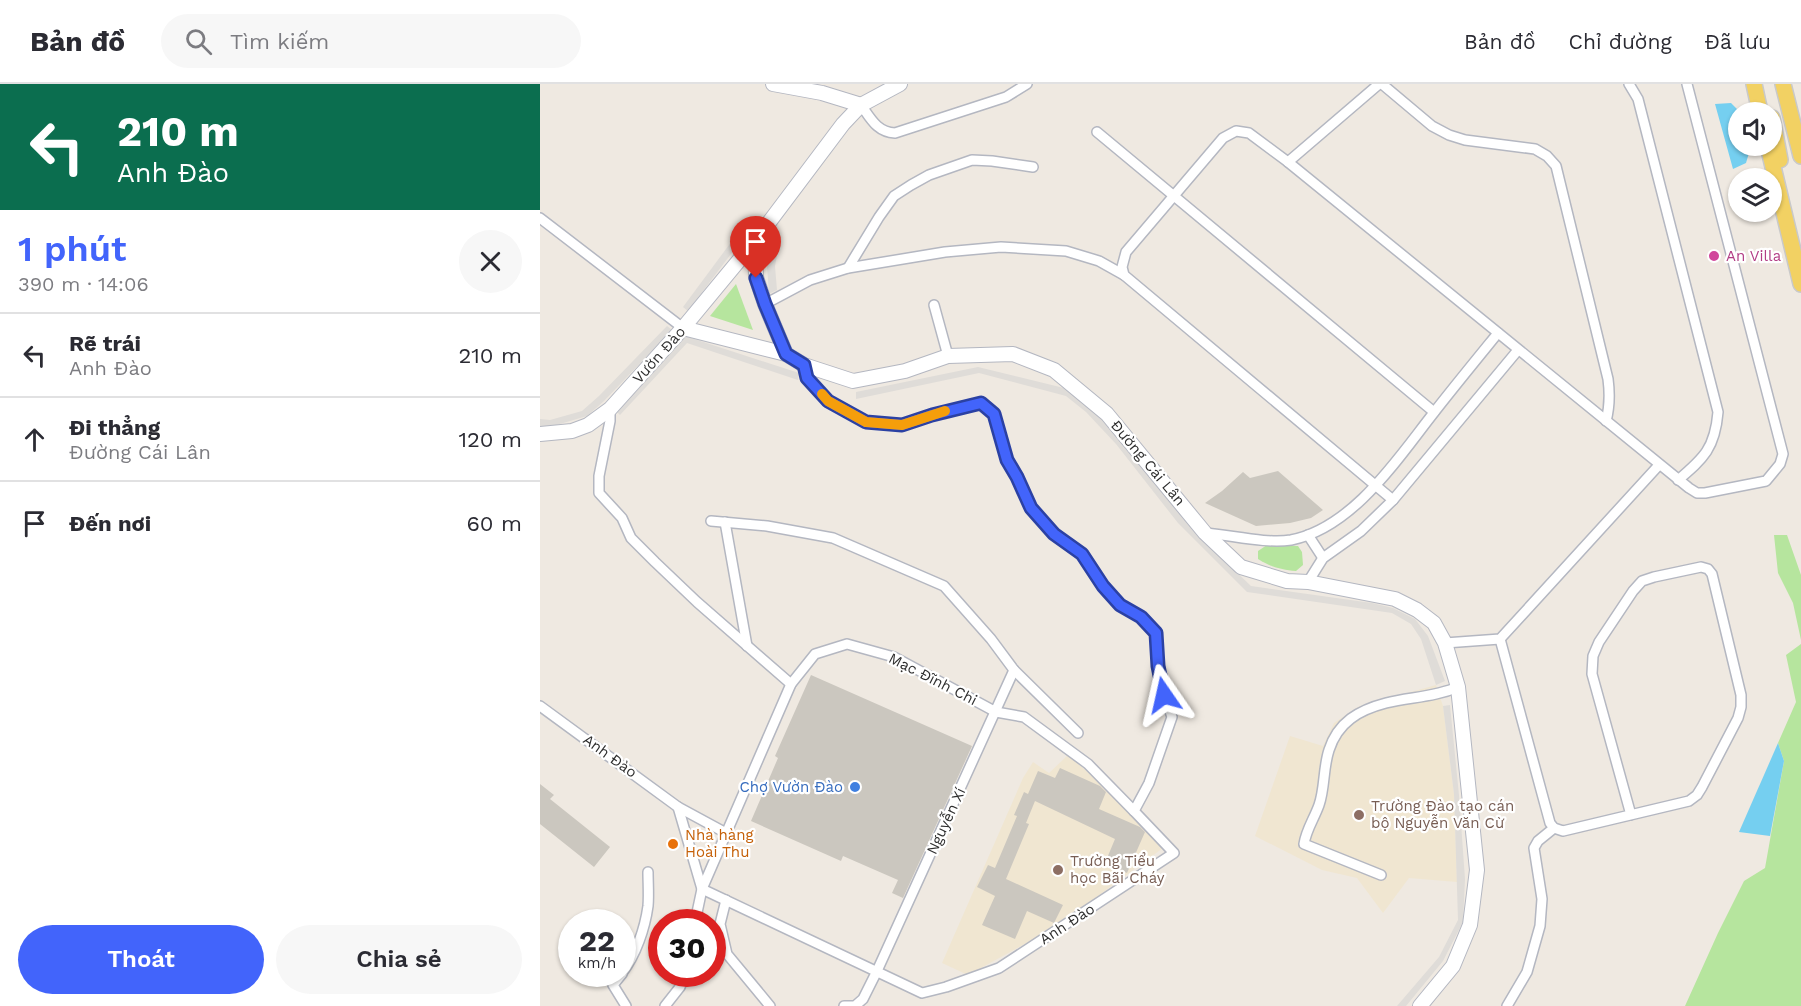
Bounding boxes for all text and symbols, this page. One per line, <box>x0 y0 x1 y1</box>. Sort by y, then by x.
search box <box>161 14 581 68</box>
text: Bản đồ <box>30 25 125 58</box>
icon: search <box>182 25 215 58</box>
text: Tìm kiếm <box>230 29 329 54</box>
text: Bản đồ <box>1464 29 1536 54</box>
text: Chỉ đường <box>1569 29 1672 54</box>
text: Đã lưu <box>1705 29 1771 54</box>
map controls <box>1728 102 1782 222</box>
button: sound <box>1728 102 1782 156</box>
text: 210 m <box>117 107 239 156</box>
icon: left <box>18 108 96 186</box>
text: Anh Đào <box>117 157 229 189</box>
button: layers <box>1728 168 1782 222</box>
pin <box>730 216 781 278</box>
icon: arrive <box>739 225 772 258</box>
text: 1 phút <box>18 228 127 270</box>
button: close <box>459 230 522 293</box>
place label: An Villa <box>1726 247 1782 265</box>
marker: An Villa <box>1707 249 1721 263</box>
text: 390 m · 14:06 <box>18 272 149 296</box>
street label: Vườn Đào <box>629 323 689 387</box>
text: Rẽ trái <box>69 331 141 356</box>
icon: left <box>18 339 51 372</box>
text: 210 m <box>458 343 522 368</box>
text: Anh Đào <box>69 356 152 380</box>
text: Đi thẳng <box>69 415 160 440</box>
street label: Đường Cái Lân <box>1107 416 1189 510</box>
icon: ahead <box>18 423 51 456</box>
text: 120 m <box>458 427 522 452</box>
text: Đường Cái Lân <box>69 440 211 464</box>
icon: arrive <box>18 507 51 540</box>
text: Đến nơi <box>69 511 151 536</box>
text: 60 m <box>466 511 522 536</box>
street label: Mạc Đĩnh Chi <box>886 649 980 709</box>
position arrow <box>1132 663 1196 727</box>
street label: Anh Đào <box>580 730 640 782</box>
place label: Chợ Vườn Đào <box>739 778 843 796</box>
marker: Chợ Vườn Đào <box>848 780 862 794</box>
street label: Nguyễn Xí <box>922 784 969 857</box>
place label: Trường Đào tạo cán bộ Nguyễn Văn Cừ <box>1371 797 1514 832</box>
marker: Trường Đào tạo cán bộ Nguyễn Văn Cừ <box>1352 808 1366 822</box>
place label: Nhà hàng Hoài Thu <box>685 826 754 861</box>
marker: Nhà hàng Hoài Thu <box>666 837 680 851</box>
place label: Trường Tiểu học Bãi Cháy <box>1070 852 1165 887</box>
marker: Trường Tiểu học Bãi Cháy <box>1051 863 1065 877</box>
street label: Anh Đào <box>1036 900 1098 948</box>
speed limit sign: 30 <box>648 909 726 987</box>
text: 22 <box>579 923 615 958</box>
button: Thoát <box>18 925 264 994</box>
button: Chia sẻ <box>276 925 522 994</box>
text: km/h <box>578 954 616 972</box>

